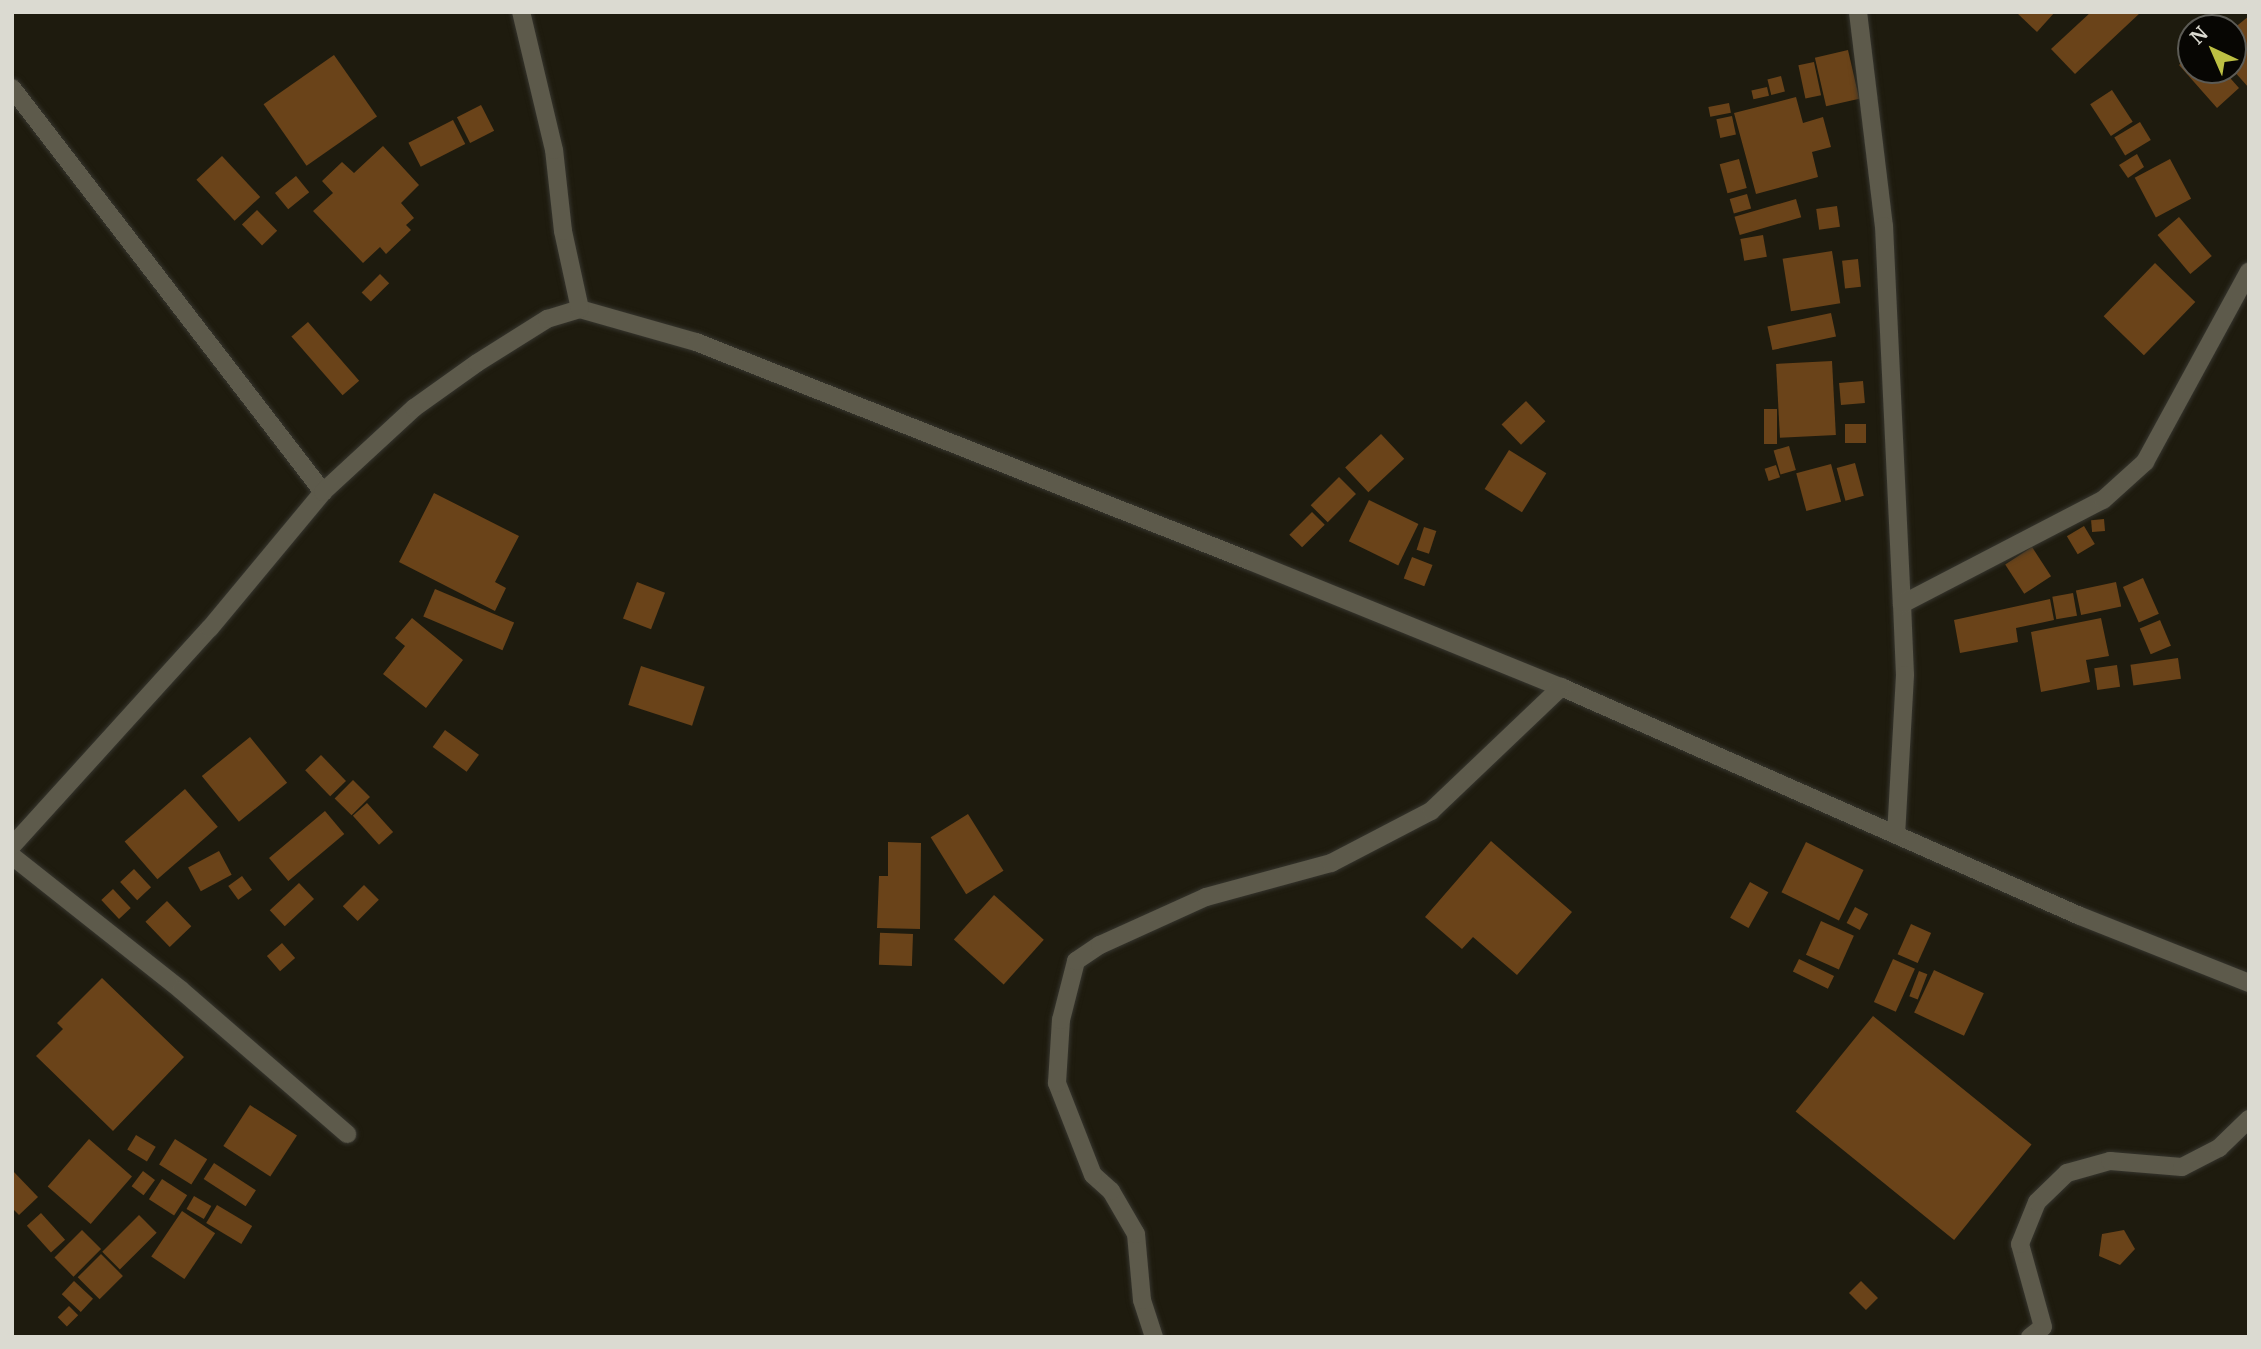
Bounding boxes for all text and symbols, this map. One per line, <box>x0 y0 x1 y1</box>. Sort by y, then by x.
north arrow <box>2177 14 2247 84</box>
text: N <box>2185 21 2213 49</box>

